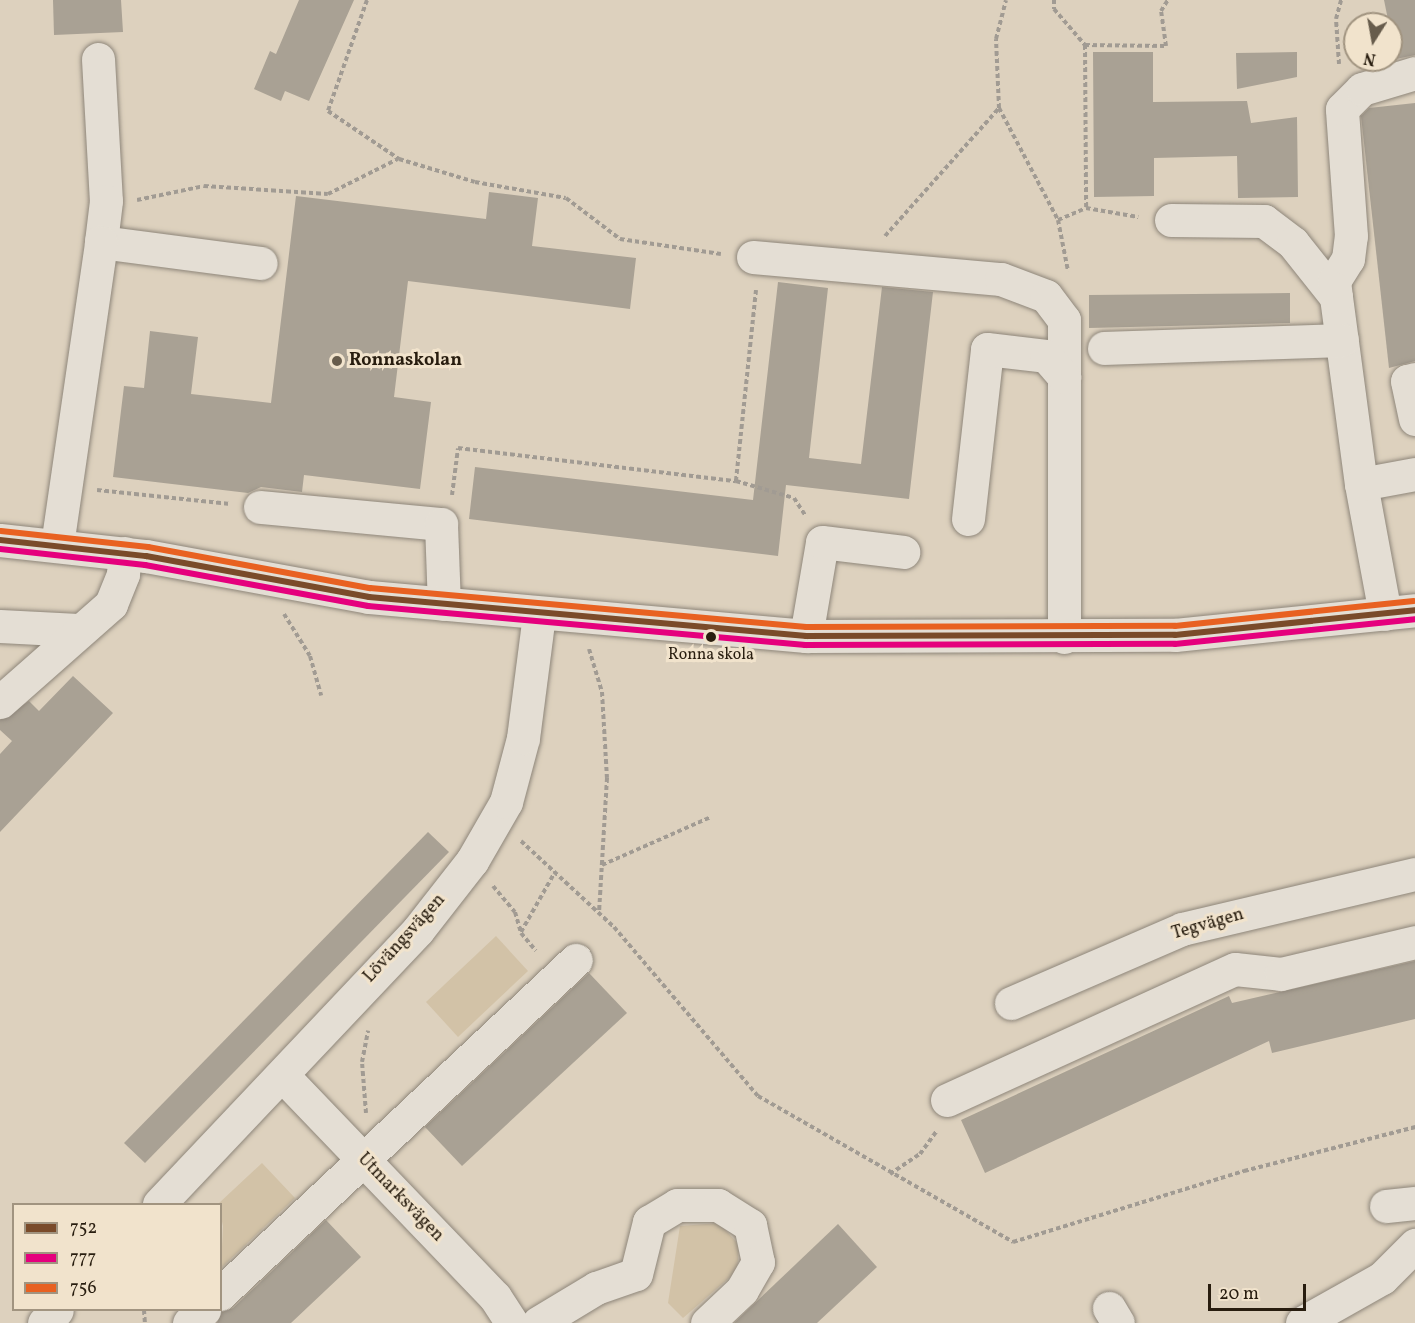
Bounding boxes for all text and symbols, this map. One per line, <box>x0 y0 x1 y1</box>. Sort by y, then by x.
north arrow <box>1343 12 1403 72</box>
text: N <box>1362 46 1378 70</box>
place label: Ronnaskolan <box>349 350 462 372</box>
marker: Ronnaskolan <box>330 354 344 368</box>
marker: Ronna skola <box>705 631 717 643</box>
place label: Ronna skola <box>668 645 754 665</box>
street label: Lövängsvägen <box>359 890 451 988</box>
street label: Tegvägen <box>1169 904 1247 946</box>
street label: Utmarksvägen <box>352 1149 448 1247</box>
legend <box>12 1203 222 1311</box>
text: 752 <box>70 1216 97 1241</box>
text: 777 <box>70 1246 96 1271</box>
scale bar <box>1211 1272 1308 1310</box>
text: 756 <box>70 1276 97 1301</box>
text: 20 m <box>1219 1282 1259 1307</box>

